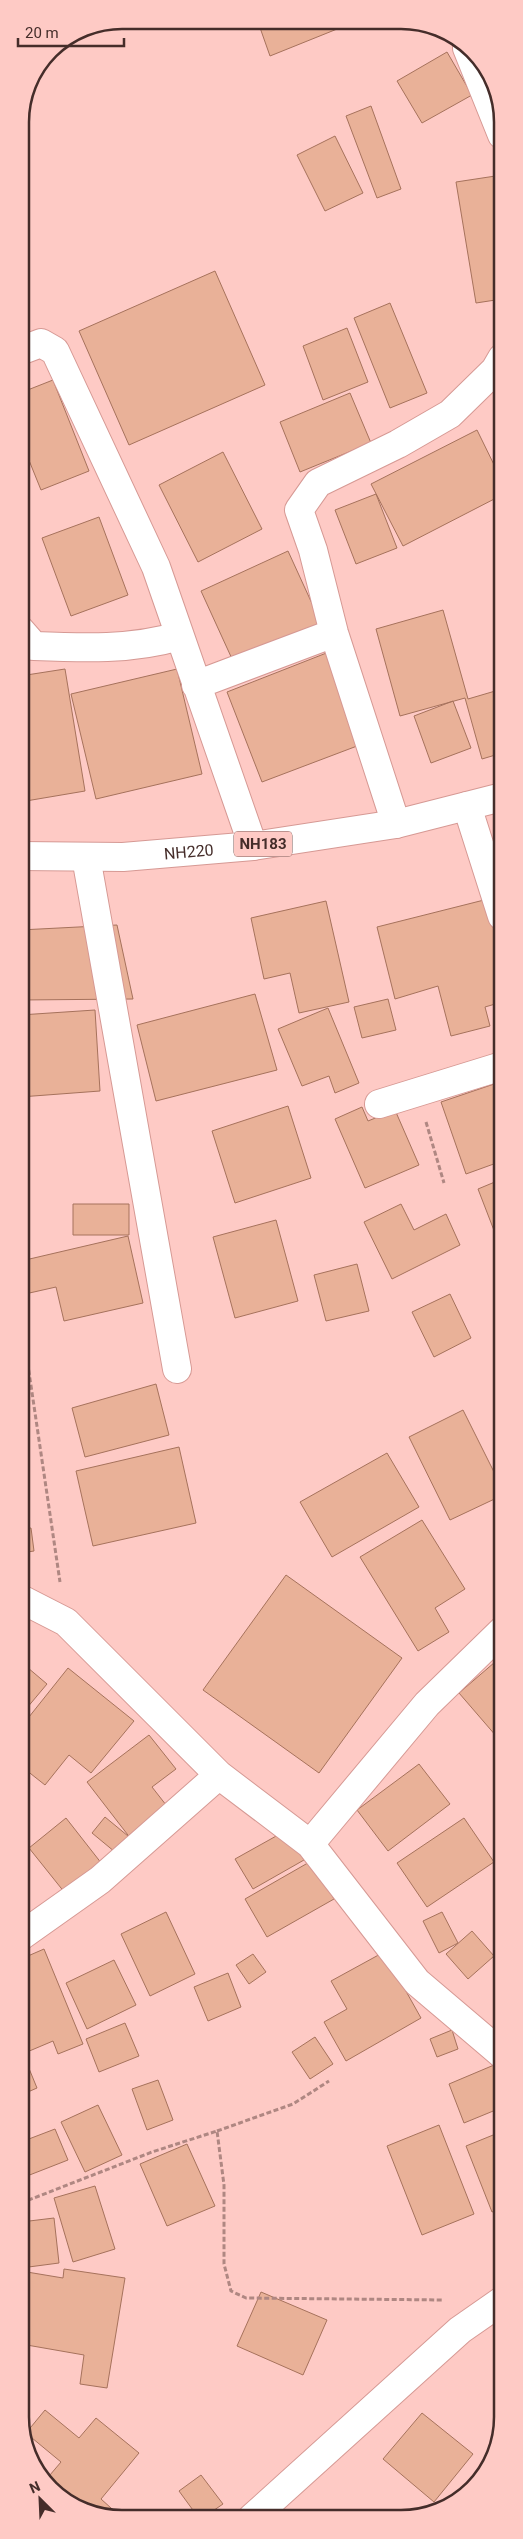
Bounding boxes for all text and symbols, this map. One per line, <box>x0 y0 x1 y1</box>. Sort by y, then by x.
scale bar <box>18 15 124 47</box>
text: 20 m <box>25 24 59 42</box>
road number: NH183 <box>234 832 292 856</box>
street label: NH220 <box>163 840 214 864</box>
north arrow <box>15 2474 65 2524</box>
text: N <box>27 2478 42 2496</box>

